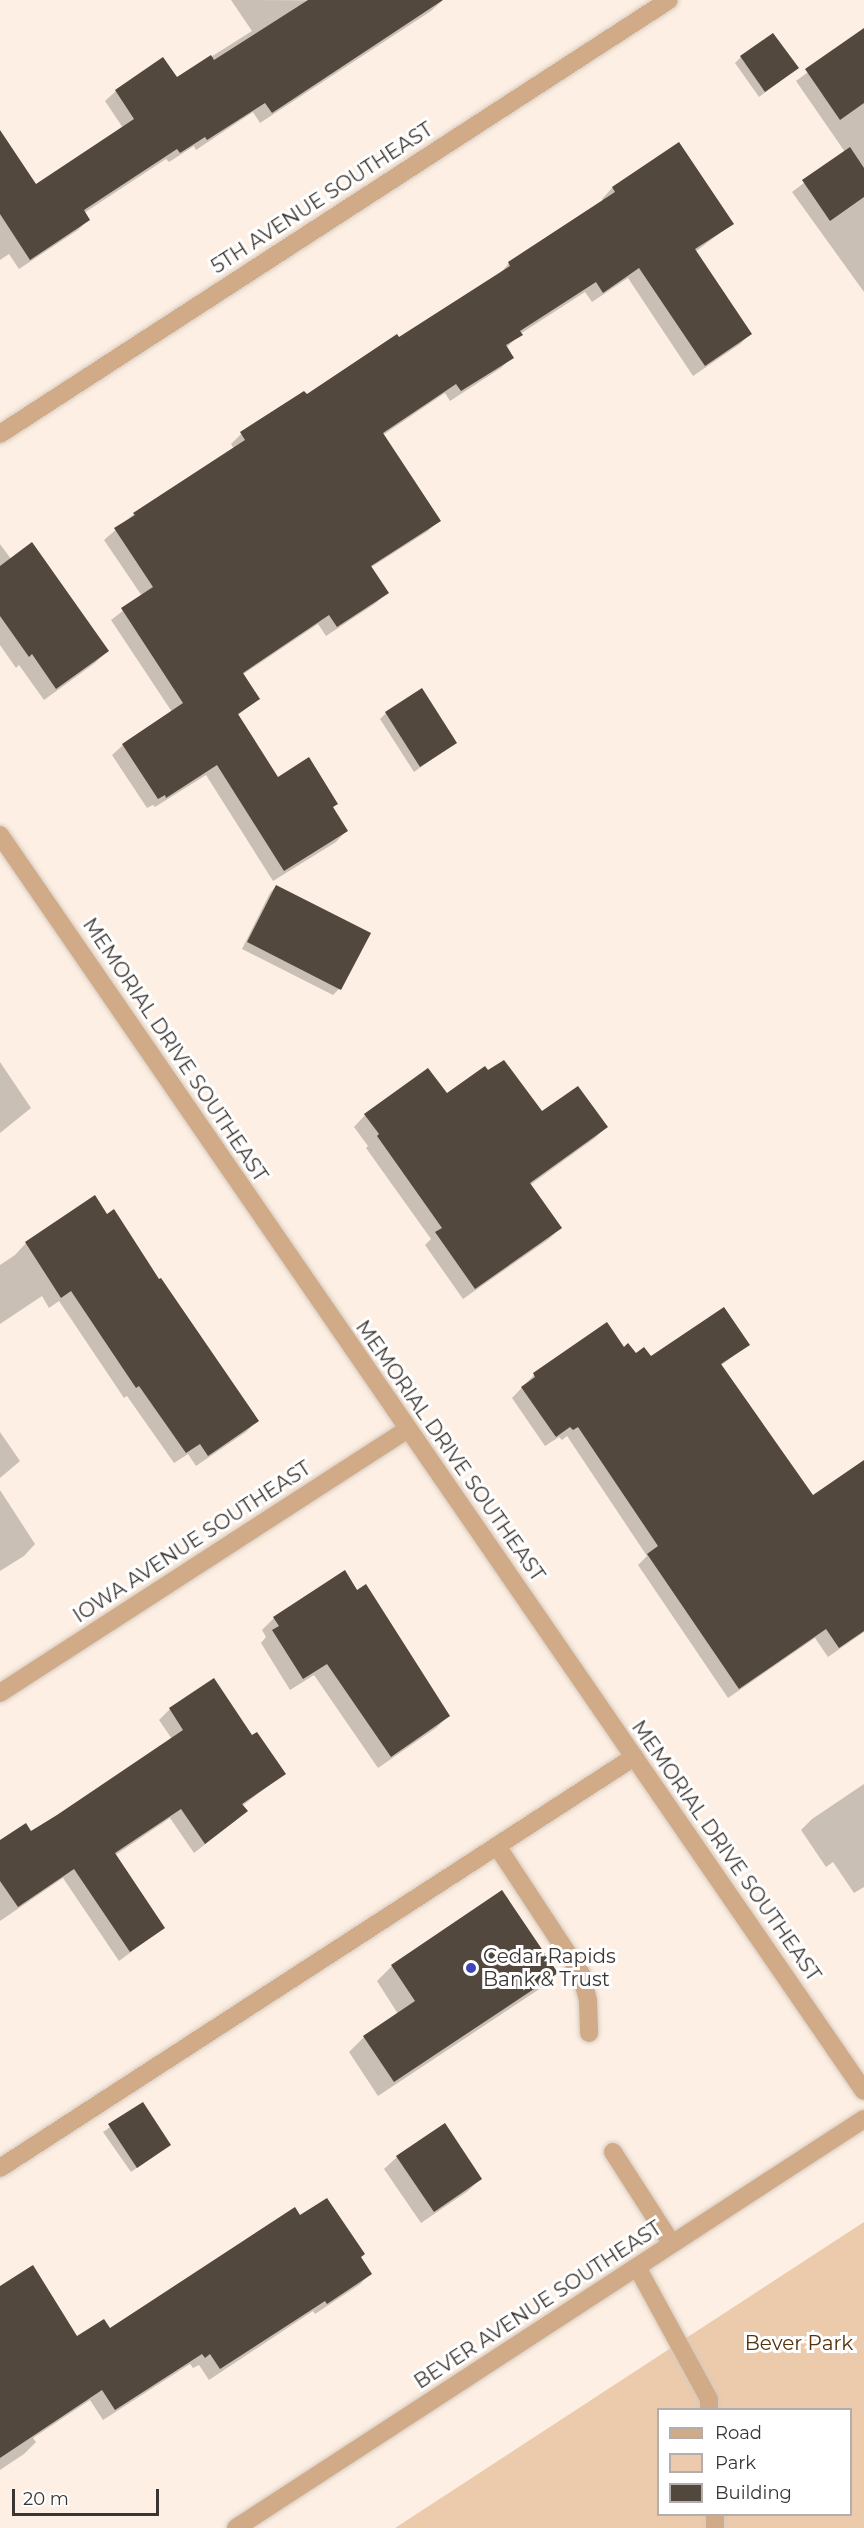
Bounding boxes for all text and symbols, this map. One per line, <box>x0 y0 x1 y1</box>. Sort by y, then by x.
street label: 5TH AVENUE SOUTHEAST <box>207 117 437 279</box>
street label: MEMORIAL DRIVE SOUTHEAST <box>78 914 272 1186</box>
street label: MEMORIAL DRIVE SOUTHEAST <box>350 1316 550 1586</box>
street label: IOWA AVENUE SOUTHEAST <box>69 1456 315 1628</box>
street label: MEMORIAL DRIVE SOUTHEAST <box>626 1716 826 1986</box>
place label: Cedar Rapids Bank & Trust <box>483 1944 616 1991</box>
marker: Cedar Rapids Bank & Trust <box>464 1961 478 1975</box>
street label: BEVER AVENUE SOUTHEAST <box>410 2216 666 2394</box>
park label: Bever Park <box>745 2331 853 2355</box>
legend <box>657 2408 852 2516</box>
text: Road <box>715 2422 762 2444</box>
text: Park <box>715 2452 756 2474</box>
scale bar <box>15 2477 162 2515</box>
text: Building <box>715 2482 792 2504</box>
text: 20 m <box>23 2488 69 2510</box>

